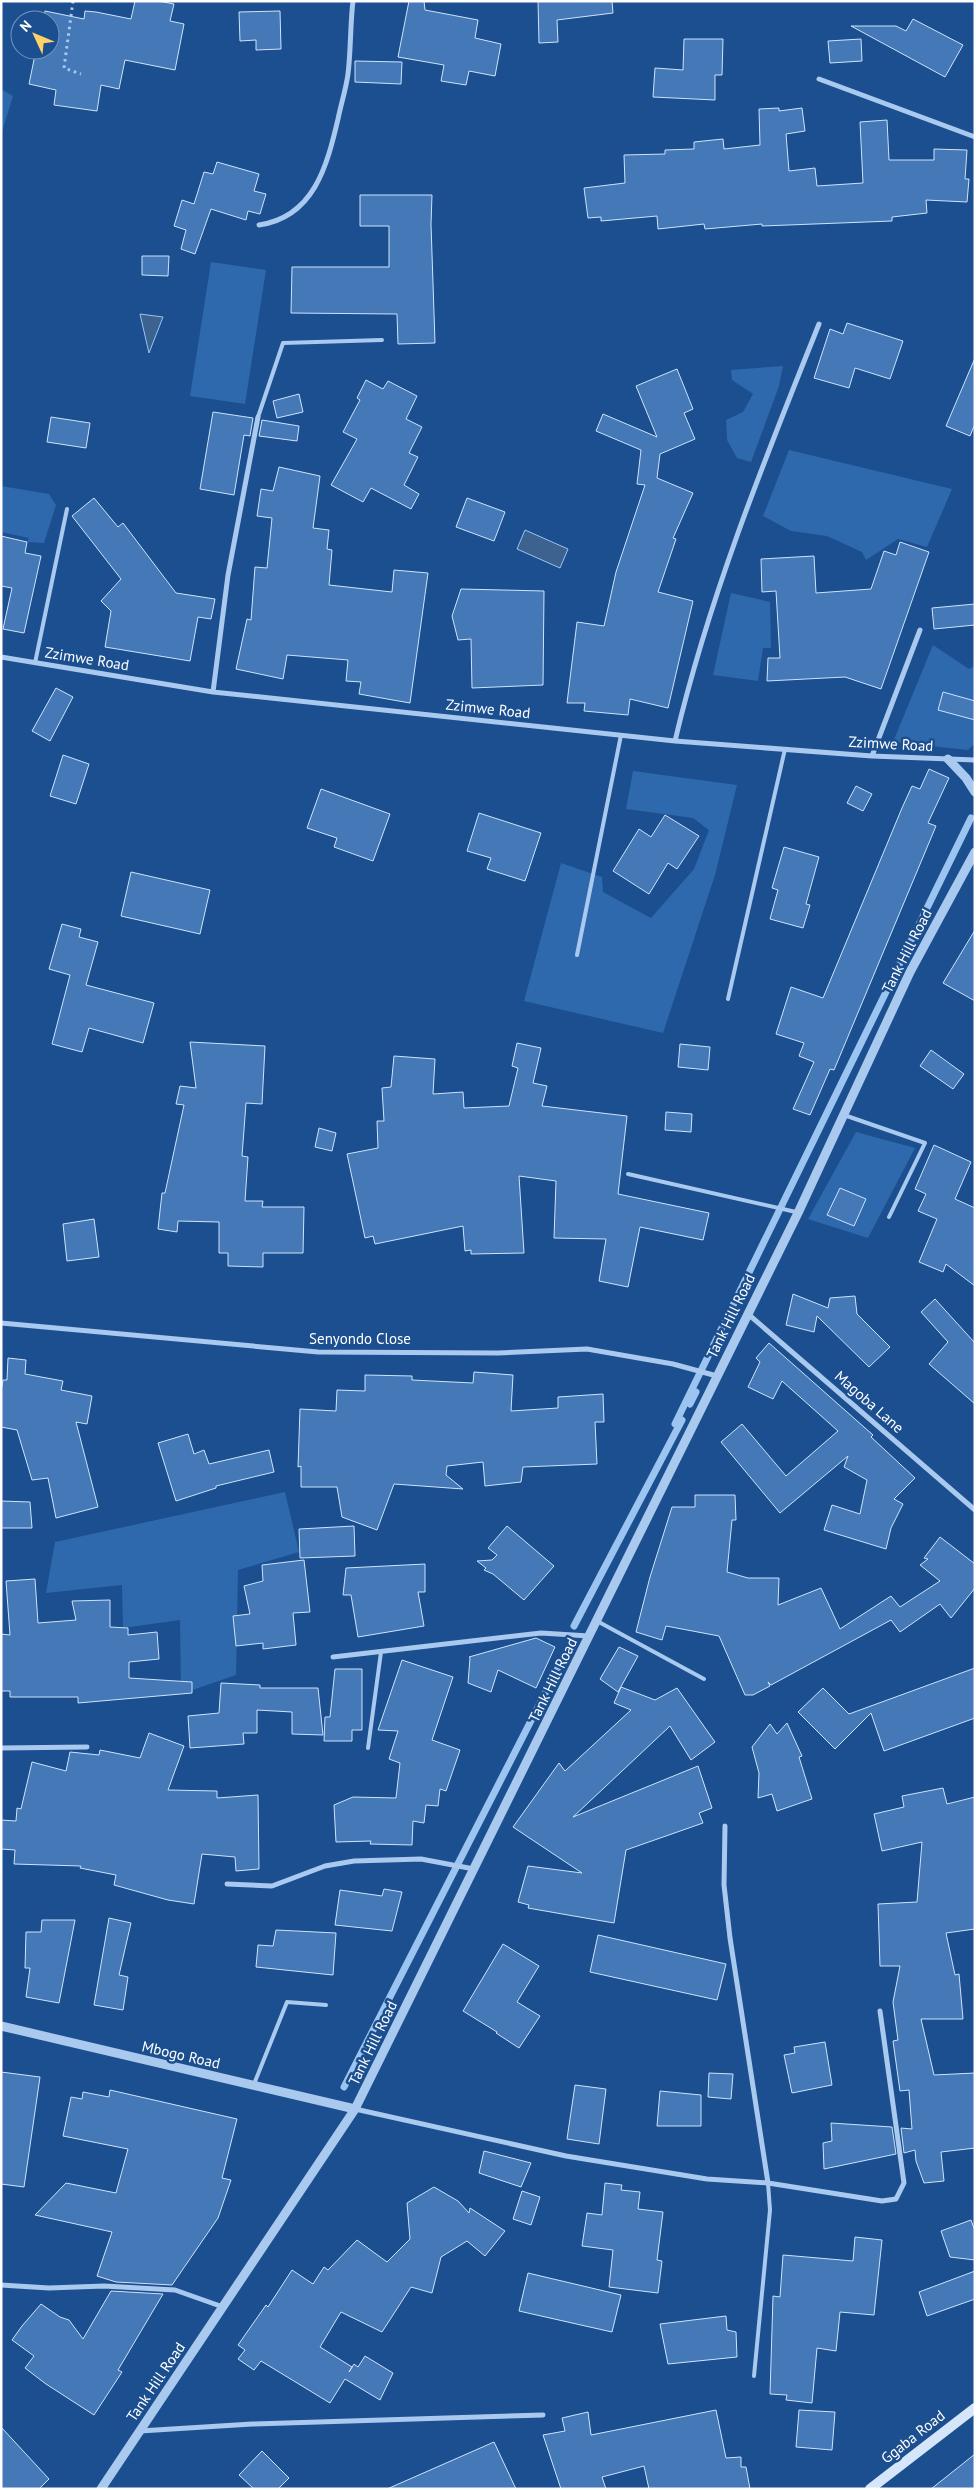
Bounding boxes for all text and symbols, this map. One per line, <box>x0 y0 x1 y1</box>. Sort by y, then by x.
north arrow <box>10 10 60 60</box>
text: N <box>16 16 35 36</box>
street label: Zzimwe Road <box>44 642 131 675</box>
street label: Zzimwe Road <box>445 695 531 722</box>
street label: Zzimwe Road <box>848 732 934 755</box>
street label: Tank Hill Road <box>877 906 936 996</box>
street label: Tank Hill Road <box>702 1270 759 1361</box>
street label: Senyondo Close <box>309 1329 411 1348</box>
street label: Magoba Lane <box>831 1366 908 1437</box>
street label: Tank Hill Road <box>524 1634 581 1725</box>
street label: Tank Hill Road <box>344 1997 401 2088</box>
street label: Mbogo Road <box>140 2036 222 2073</box>
street label: Tank Hill Road <box>122 2338 189 2425</box>
street label: Ggaba Road <box>877 2406 948 2467</box>

